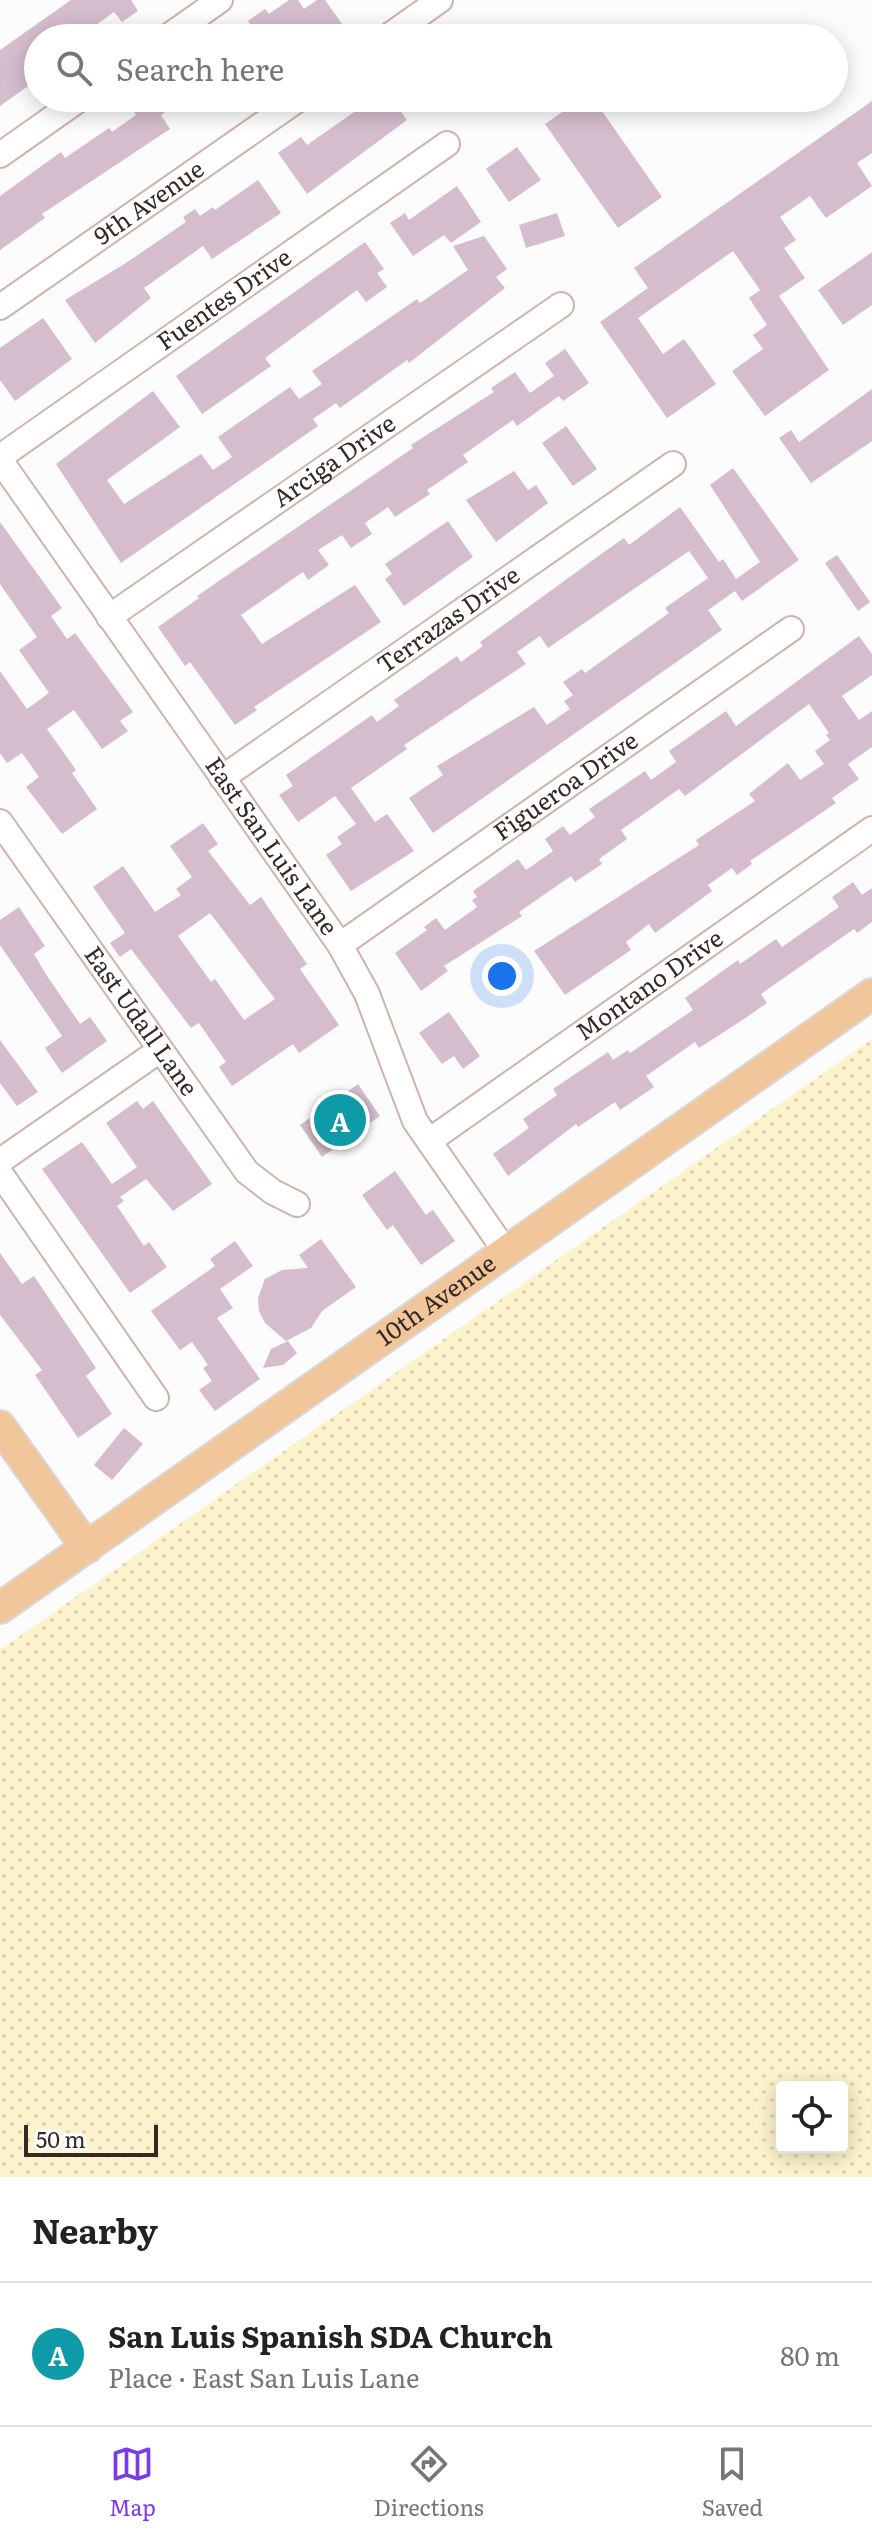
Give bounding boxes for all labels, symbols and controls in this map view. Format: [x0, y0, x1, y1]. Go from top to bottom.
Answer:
search box [24, 24, 848, 112]
icon: search [52, 46, 96, 90]
text: Search here [116, 46, 284, 90]
street label: 9th Avenue [86, 150, 210, 252]
street label: Fuentes Drive [149, 238, 297, 357]
street label: Arciga Drive [265, 404, 402, 514]
street label: Terrazas Drive [369, 556, 526, 680]
street label: Figueroa Drive [485, 722, 644, 848]
street label: East San Luis Lane [198, 749, 348, 941]
street label: Montano Drive [568, 920, 729, 1047]
street label: East Udall Lane [78, 938, 208, 1102]
your location [482, 956, 522, 996]
pin: A [314, 1090, 366, 1150]
street label: 10th Avenue [369, 1244, 502, 1353]
map controls [776, 2081, 848, 2153]
button: locate [776, 2081, 848, 2153]
scale bar [24, 2121, 158, 2157]
text: 50 m [36, 2122, 86, 2155]
text: Nearby [32, 2204, 158, 2254]
text: San Luis Spanish SDA Church [108, 2313, 553, 2357]
text: A [48, 2335, 68, 2374]
text: 80 m [780, 2335, 840, 2374]
text: Place · East San Luis Lane [108, 2357, 420, 2396]
tab: Map [109, 2442, 156, 2523]
tab: Directions [374, 2442, 484, 2523]
tab: Saved [702, 2442, 763, 2523]

